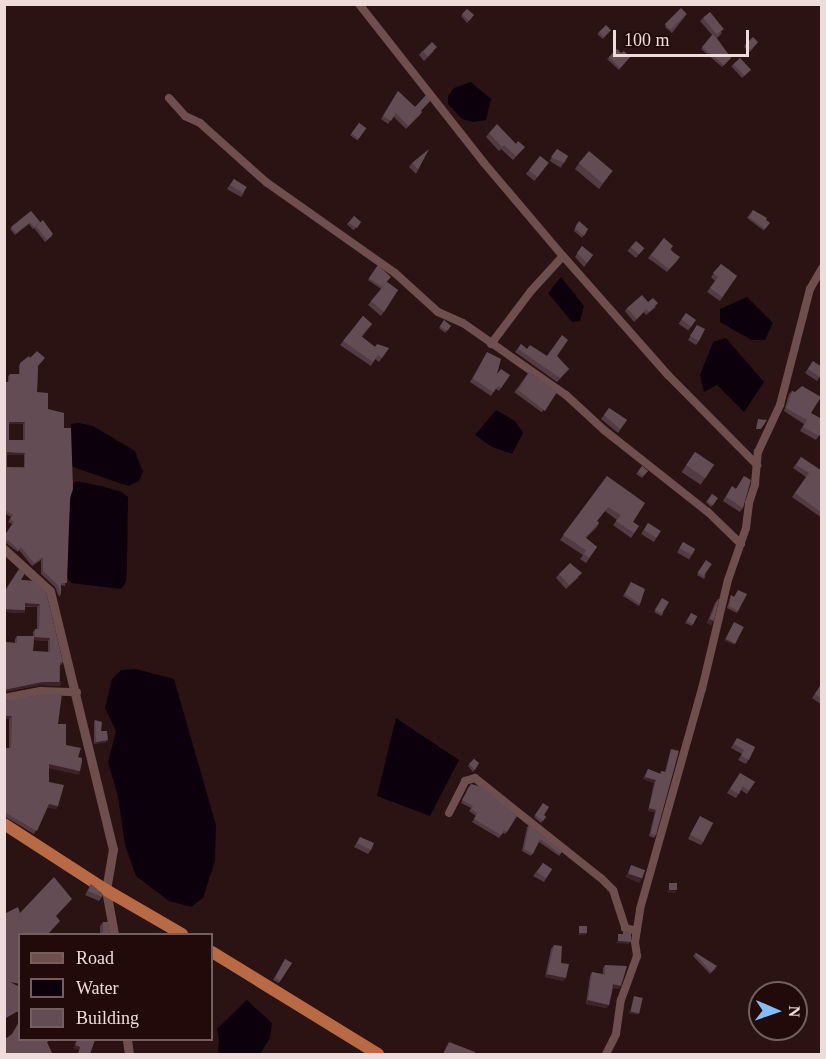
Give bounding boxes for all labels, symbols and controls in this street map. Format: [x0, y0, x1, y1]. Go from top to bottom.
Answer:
scale bar [616, 18, 752, 56]
text: 100 m [624, 30, 670, 50]
legend [18, 933, 213, 1041]
text: Road [76, 948, 114, 968]
text: Water [76, 978, 119, 998]
north arrow [748, 981, 808, 1041]
text: N [786, 1006, 803, 1018]
text: Building [76, 1008, 139, 1028]

